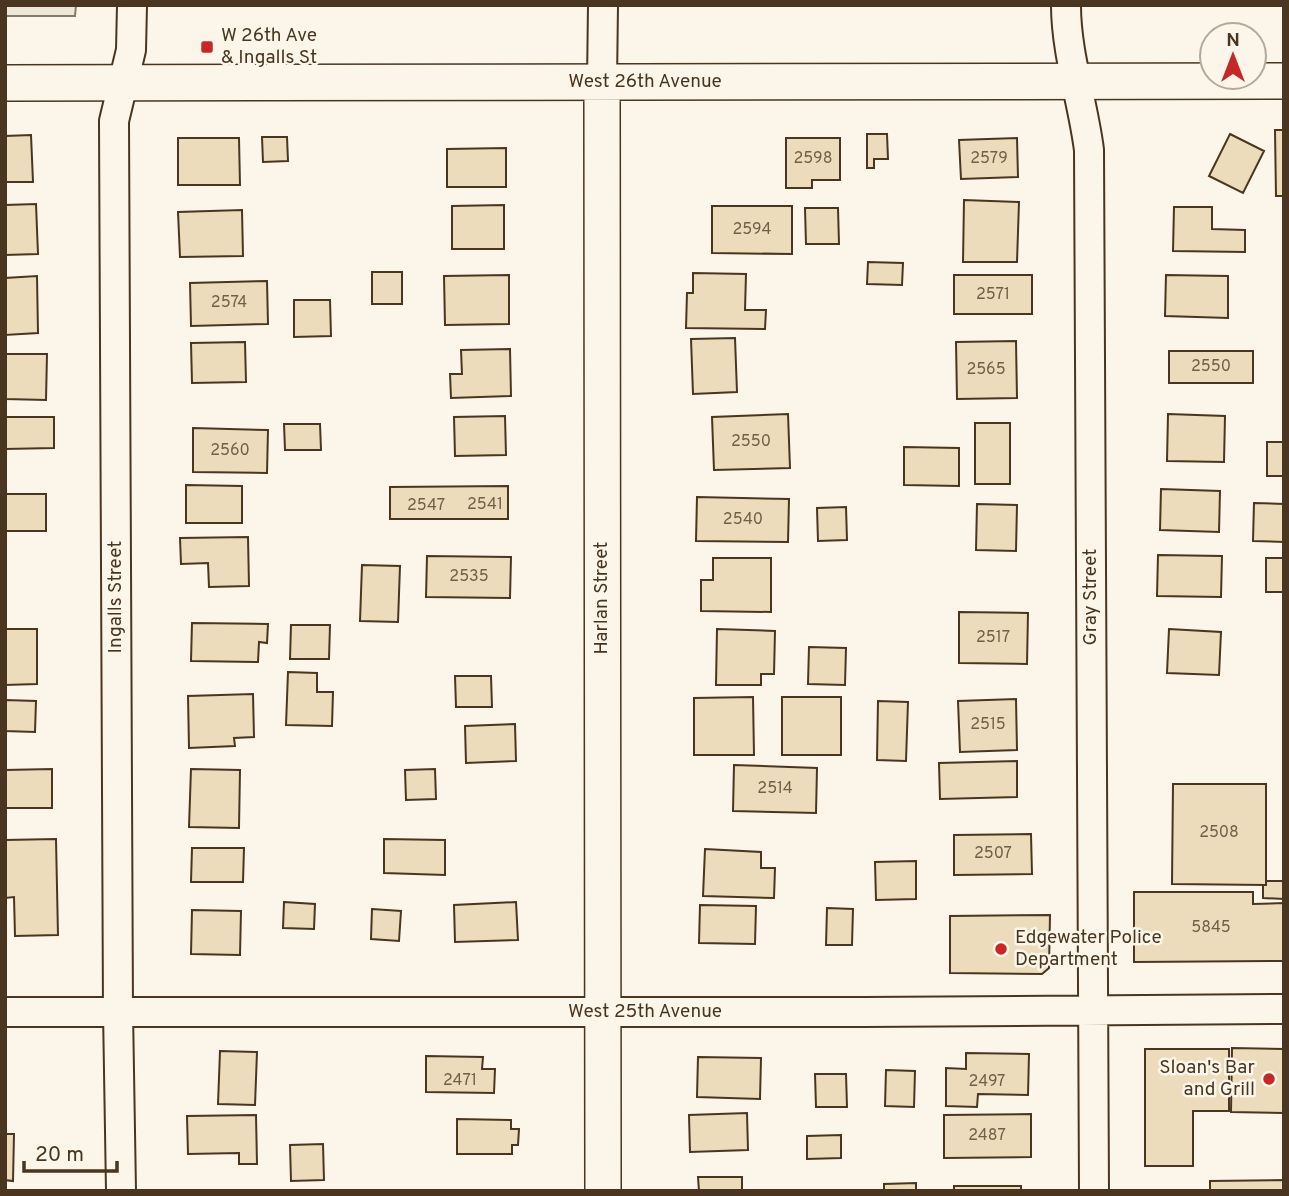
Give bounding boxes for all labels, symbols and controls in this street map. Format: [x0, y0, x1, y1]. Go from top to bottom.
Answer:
north arrow [1198, 21, 1268, 91]
place label: W 26th Ave & Ingalls St [221, 24, 317, 70]
text: N [1226, 29, 1240, 53]
marker: W 26th Ave & Ingalls St [199, 39, 215, 55]
street label: West 26th Avenue [568, 70, 722, 94]
house number: 2598 [794, 149, 832, 169]
house number: 2579 [970, 149, 1008, 169]
house number: 2594 [732, 220, 772, 240]
house number: 2571 [976, 285, 1010, 305]
house number: 2574 [211, 293, 247, 313]
house number: 2550 [1191, 357, 1231, 377]
house number: 2565 [966, 360, 1006, 380]
house number: 2550 [731, 432, 771, 452]
house number: 2560 [210, 441, 250, 461]
house number: 2541 [467, 495, 503, 515]
house number: 2547 [407, 496, 445, 516]
house number: 2540 [723, 510, 763, 530]
street label: Ingalls Street [104, 541, 128, 653]
street label: Harlan Street [590, 542, 614, 654]
street label: Gray Street [1079, 549, 1103, 645]
house number: 2535 [449, 567, 489, 587]
house number: 2517 [976, 628, 1010, 648]
house number: 2515 [970, 715, 1006, 735]
house number: 2514 [757, 779, 793, 799]
house number: 2508 [1199, 823, 1239, 843]
house number: 2507 [974, 844, 1012, 864]
house number: 5845 [1191, 918, 1231, 938]
place label: Edgewater Police Department [1015, 926, 1162, 972]
marker: Edgewater Police Department [993, 941, 1009, 957]
street label: West 25th Avenue [568, 1000, 722, 1024]
place label: Sloan's Bar and Grill [1159, 1056, 1256, 1102]
house number: 2471 [443, 1071, 477, 1091]
marker: Sloan's Bar and Grill [1261, 1071, 1277, 1087]
house number: 2497 [969, 1072, 1005, 1092]
house number: 2487 [968, 1126, 1006, 1146]
scale bar [24, 1130, 117, 1174]
text: 20 m [35, 1142, 84, 1169]

